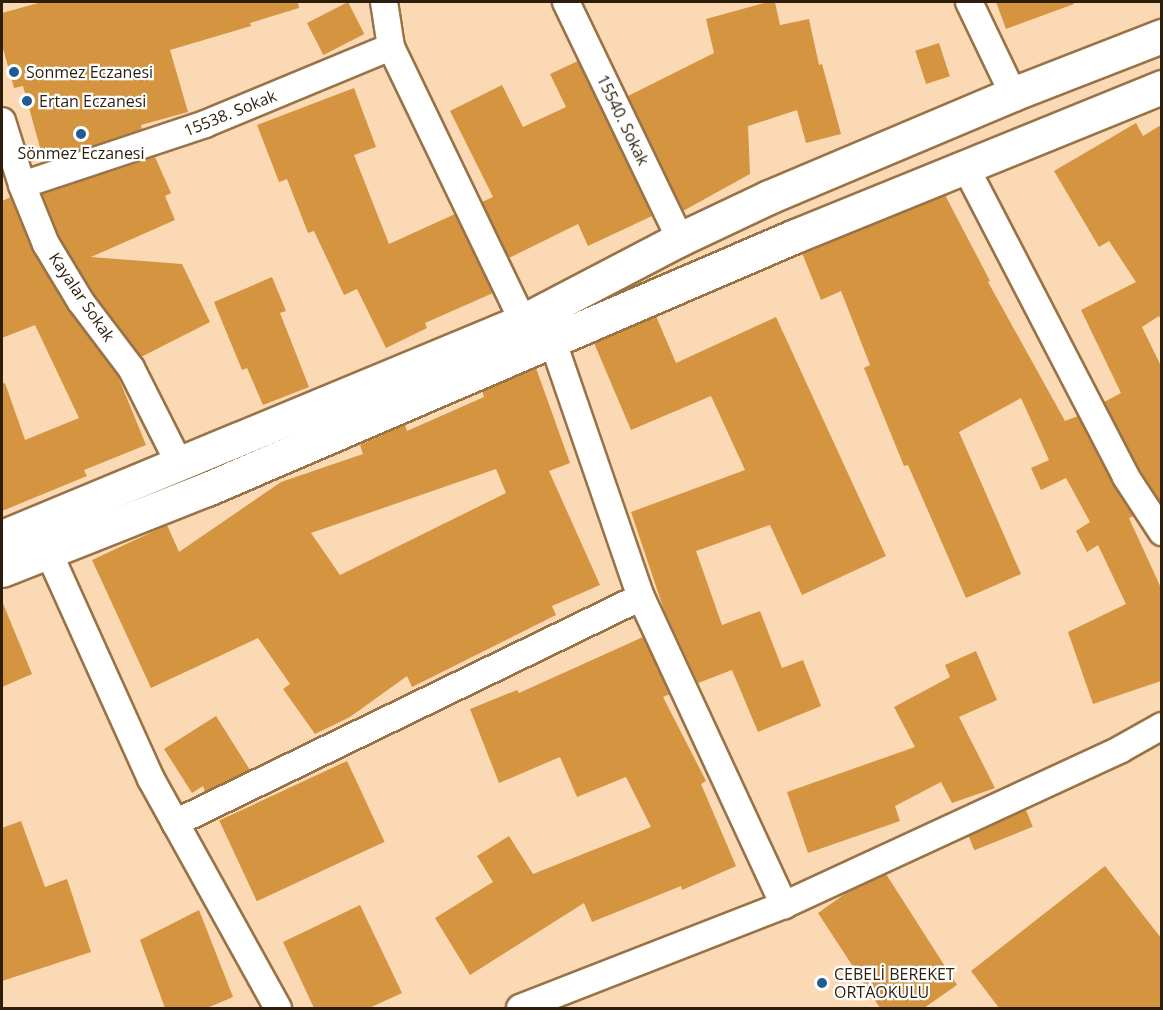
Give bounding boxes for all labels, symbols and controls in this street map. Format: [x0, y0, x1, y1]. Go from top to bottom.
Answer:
place label: Sonmez Eczanesi [26, 62, 153, 82]
marker: Sonmez Eczanesi [7, 65, 21, 79]
street label: 15540. Sokak [593, 72, 653, 168]
street label: 15538. Sokak [181, 86, 279, 140]
place label: Ertan Eczanesi [39, 91, 146, 111]
marker: Ertan Eczanesi [20, 94, 34, 108]
marker: Sönmez Eczanesi [74, 127, 88, 141]
place label: Sönmez Eczanesi [17, 143, 145, 163]
street label: Kayalar Sokak [45, 249, 119, 345]
place label: CEBELİ BEREKET ORTAOKULU [834, 964, 955, 1002]
marker: CEBELİ BEREKET ORTAOKULU [815, 976, 829, 990]

